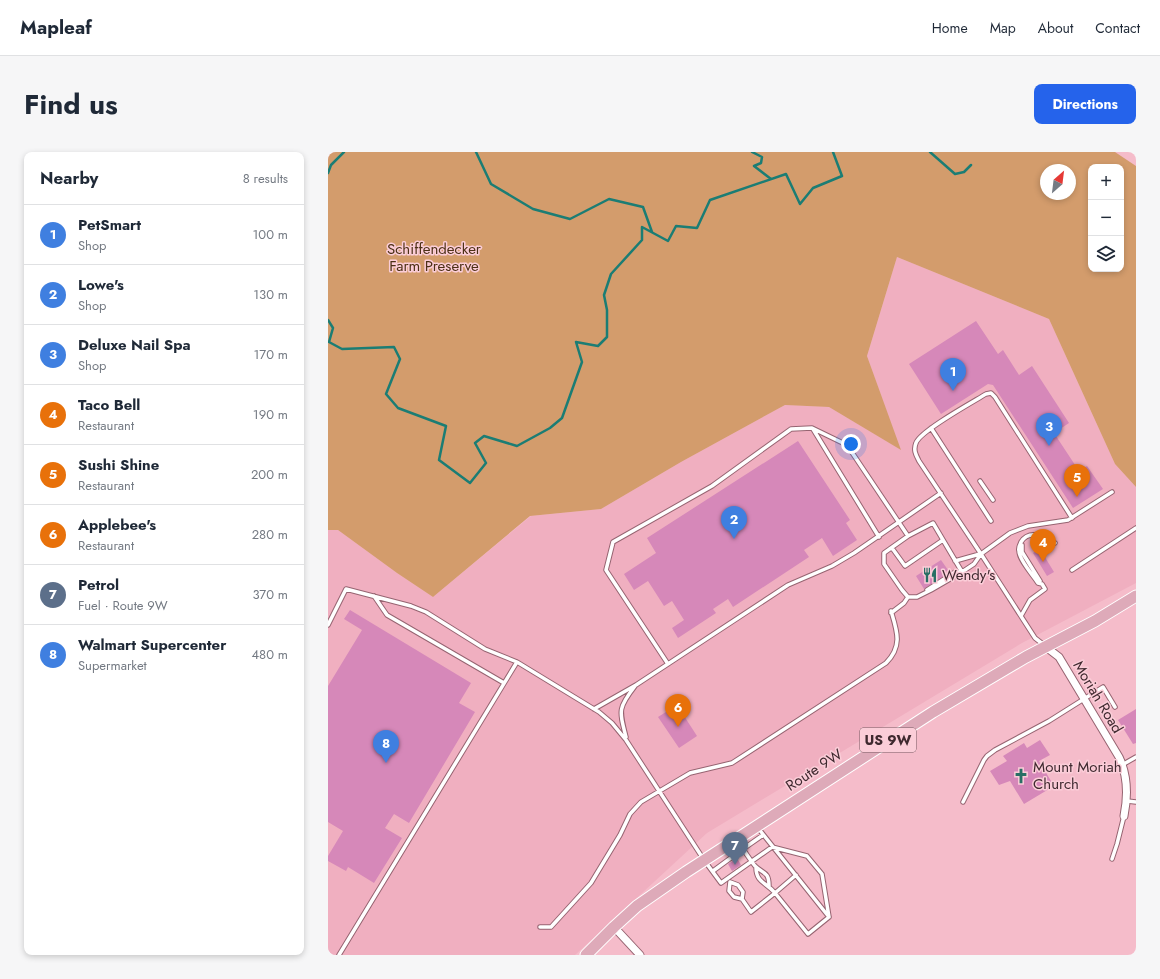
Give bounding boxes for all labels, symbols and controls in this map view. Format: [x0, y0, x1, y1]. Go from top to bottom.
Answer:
text: Mapleaf [20, 14, 92, 41]
text: Home [932, 18, 968, 38]
text: Map [990, 18, 1016, 38]
text: About [1038, 18, 1073, 38]
text: Contact [1095, 18, 1140, 38]
text: Find us [24, 84, 118, 125]
button: Directions [1034, 84, 1136, 124]
north arrow [1040, 164, 1076, 200]
map controls [1088, 164, 1124, 272]
button: + [1088, 164, 1124, 200]
text: Nearby [40, 166, 98, 190]
text: 8 results [243, 169, 288, 188]
button: − [1088, 200, 1124, 236]
text: PetSmart [78, 214, 141, 236]
text: 1 [50, 225, 56, 244]
text: 100 m [253, 225, 288, 244]
text: Shop [78, 236, 106, 255]
button: layers [1088, 236, 1124, 272]
park label: Schiffendecker Farm Preserve [387, 238, 482, 277]
text: Lowe's [78, 274, 124, 296]
text: 2 [49, 285, 57, 304]
text: 130 m [253, 285, 288, 304]
text: Shop [78, 296, 106, 315]
text: Deluxe Nail Spa [78, 334, 191, 356]
text: 3 [49, 345, 57, 364]
text: 170 m [253, 345, 288, 364]
text: Shop [78, 356, 106, 375]
pin: 1 [940, 358, 966, 391]
text: Taco Bell [78, 394, 140, 416]
text: 4 [48, 405, 58, 424]
text: 190 m [253, 405, 288, 424]
pin: 3 [1036, 413, 1062, 446]
text: Restaurant [78, 416, 134, 435]
your location [841, 434, 861, 454]
text: Sushi Shine [78, 454, 159, 476]
pin: 5 [1064, 464, 1090, 497]
text: 5 [49, 465, 57, 484]
text: 200 m [251, 465, 288, 484]
text: Restaurant [78, 476, 134, 495]
pin: 2 [721, 506, 747, 539]
text: Applebee's [78, 514, 156, 536]
text: 6 [49, 525, 57, 544]
text: 280 m [252, 525, 288, 544]
pin: 4 [1030, 529, 1056, 562]
text: Restaurant [78, 536, 134, 555]
place label: Wendy's [942, 564, 995, 586]
restaurant icon: Wendy's [921, 566, 939, 584]
text: Petrol [78, 574, 119, 596]
text: 7 [49, 585, 57, 604]
text: 370 m [252, 585, 288, 604]
text: Fuel · Route 9W [78, 596, 168, 615]
text: Walmart Supercenter [78, 634, 226, 656]
text: 8 [49, 645, 57, 664]
text: 480 m [251, 645, 288, 664]
text: Supermarket [78, 656, 147, 675]
street label: Moriah Road [1068, 656, 1128, 738]
pin: 6 [665, 694, 691, 727]
road number: US 9W [860, 728, 916, 752]
pin: 8 [373, 730, 399, 763]
street label: Route 9W [781, 743, 847, 797]
place label: Mount Moriah Church [1033, 756, 1122, 795]
church icon: Mount Moriah Church [1012, 767, 1030, 785]
pin: 7 [722, 832, 748, 865]

